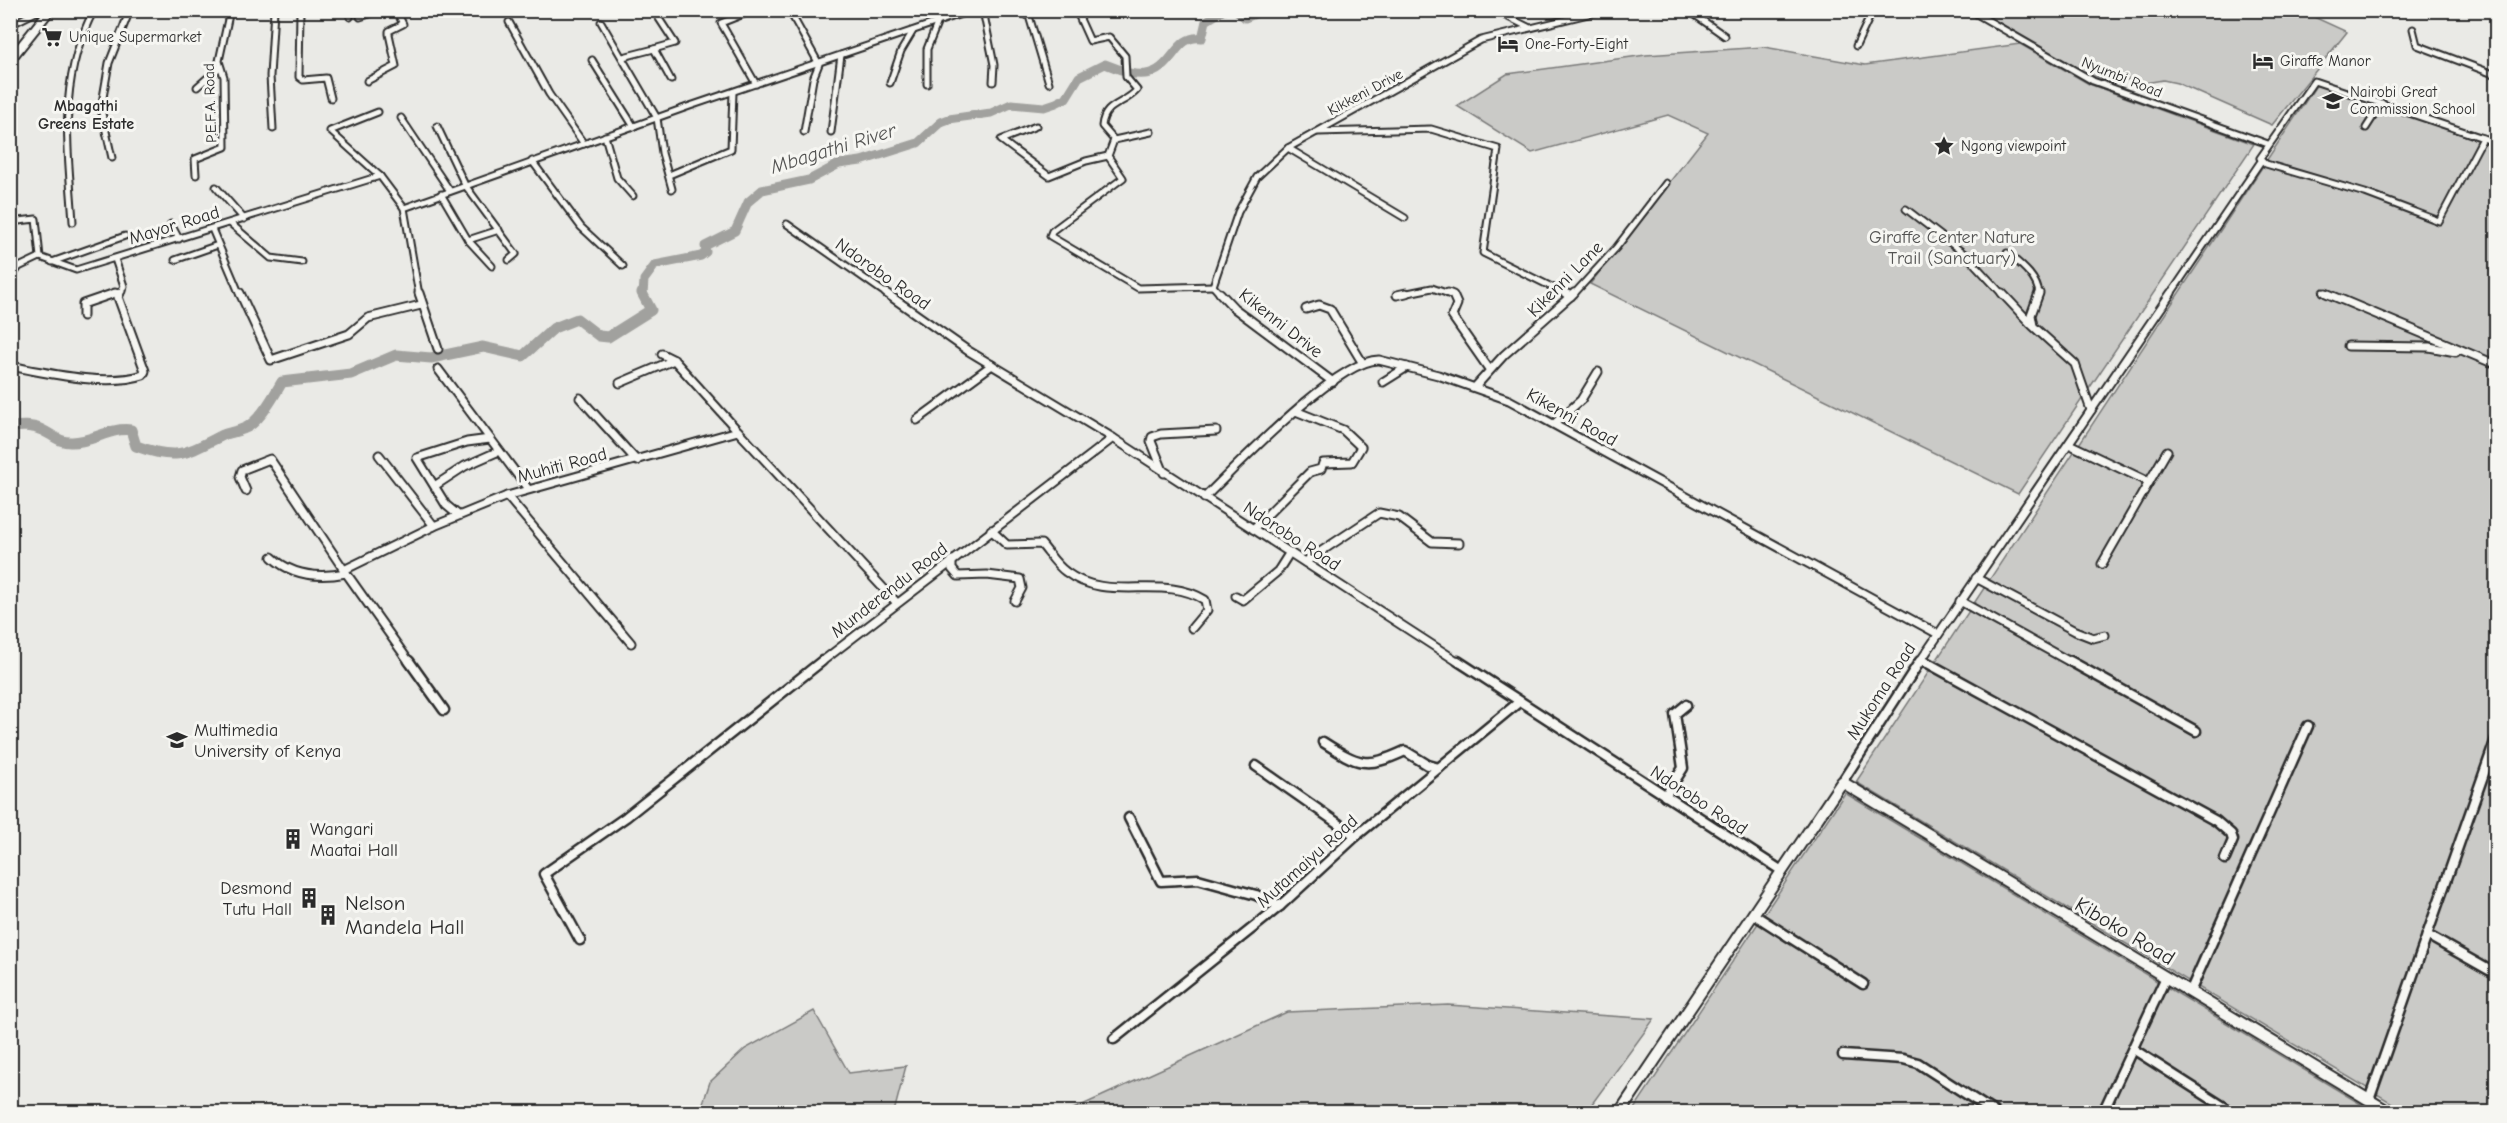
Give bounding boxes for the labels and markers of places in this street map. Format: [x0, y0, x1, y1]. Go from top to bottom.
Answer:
supermarket icon: Unique Supermarket [40, 25, 64, 49]
place label: Unique Supermarket [69, 28, 202, 46]
hotel icon: One-Forty-Eight [1496, 32, 1520, 56]
place label: One-Forty-Eight [1525, 35, 1629, 53]
hotel icon: Giraffe Manor [2251, 49, 2275, 73]
place label: Giraffe Manor [2280, 52, 2371, 70]
place label: Nairobi Great Commission School [2350, 83, 2475, 118]
school or university icon: Nairobi Great Commission School [2321, 89, 2345, 113]
place icon: Ngong viewpoint [1932, 134, 1956, 158]
place label: Ngong viewpoint [1961, 137, 2067, 155]
place label: Multimedia University of Kenya [194, 720, 341, 762]
school or university icon: Multimedia University of Kenya [165, 728, 189, 752]
place label: Wangari Maatai Hall [310, 819, 398, 861]
building icon: Wangari Maatai Hall [281, 827, 305, 851]
place label: Desmond Tutu Hall [220, 878, 292, 920]
building icon: Desmond Tutu Hall [297, 886, 321, 910]
place label: Nelson Mandela Hall [345, 891, 464, 939]
building icon: Nelson Mandela Hall [316, 903, 340, 927]

